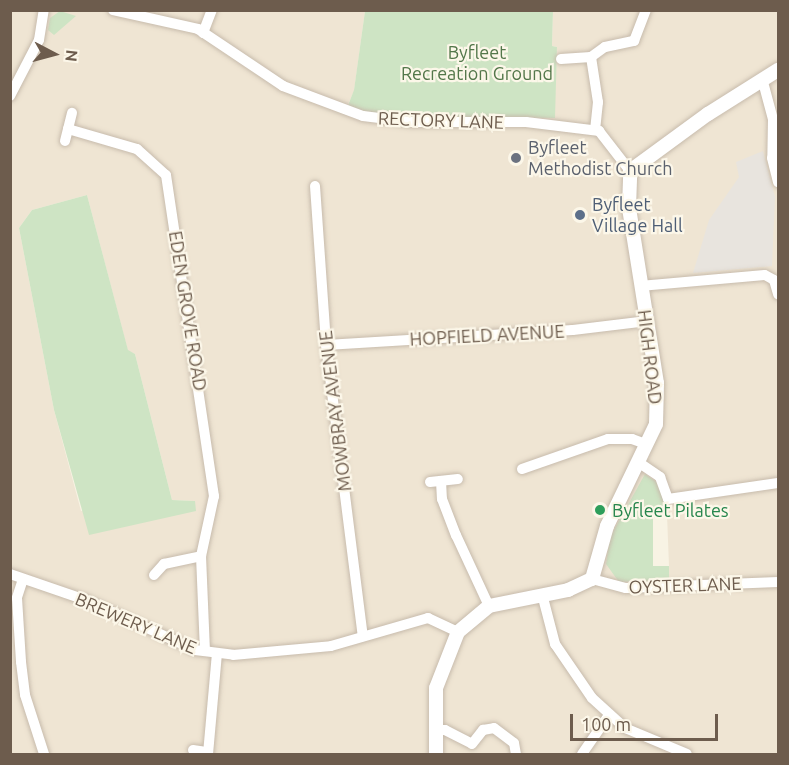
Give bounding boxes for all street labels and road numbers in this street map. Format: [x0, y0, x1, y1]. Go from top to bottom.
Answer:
street label: RECTORY LANE [378, 107, 504, 133]
street label: EDEN GROVE ROAD [165, 229, 211, 393]
street label: HIGH ROAD [633, 308, 667, 406]
street label: HOPFIELD AVENUE [409, 320, 565, 350]
street label: MOWBRAY AVENUE [314, 329, 356, 493]
street label: OYSTER LANE [628, 572, 742, 598]
street label: BREWERY LANE [72, 588, 200, 658]

